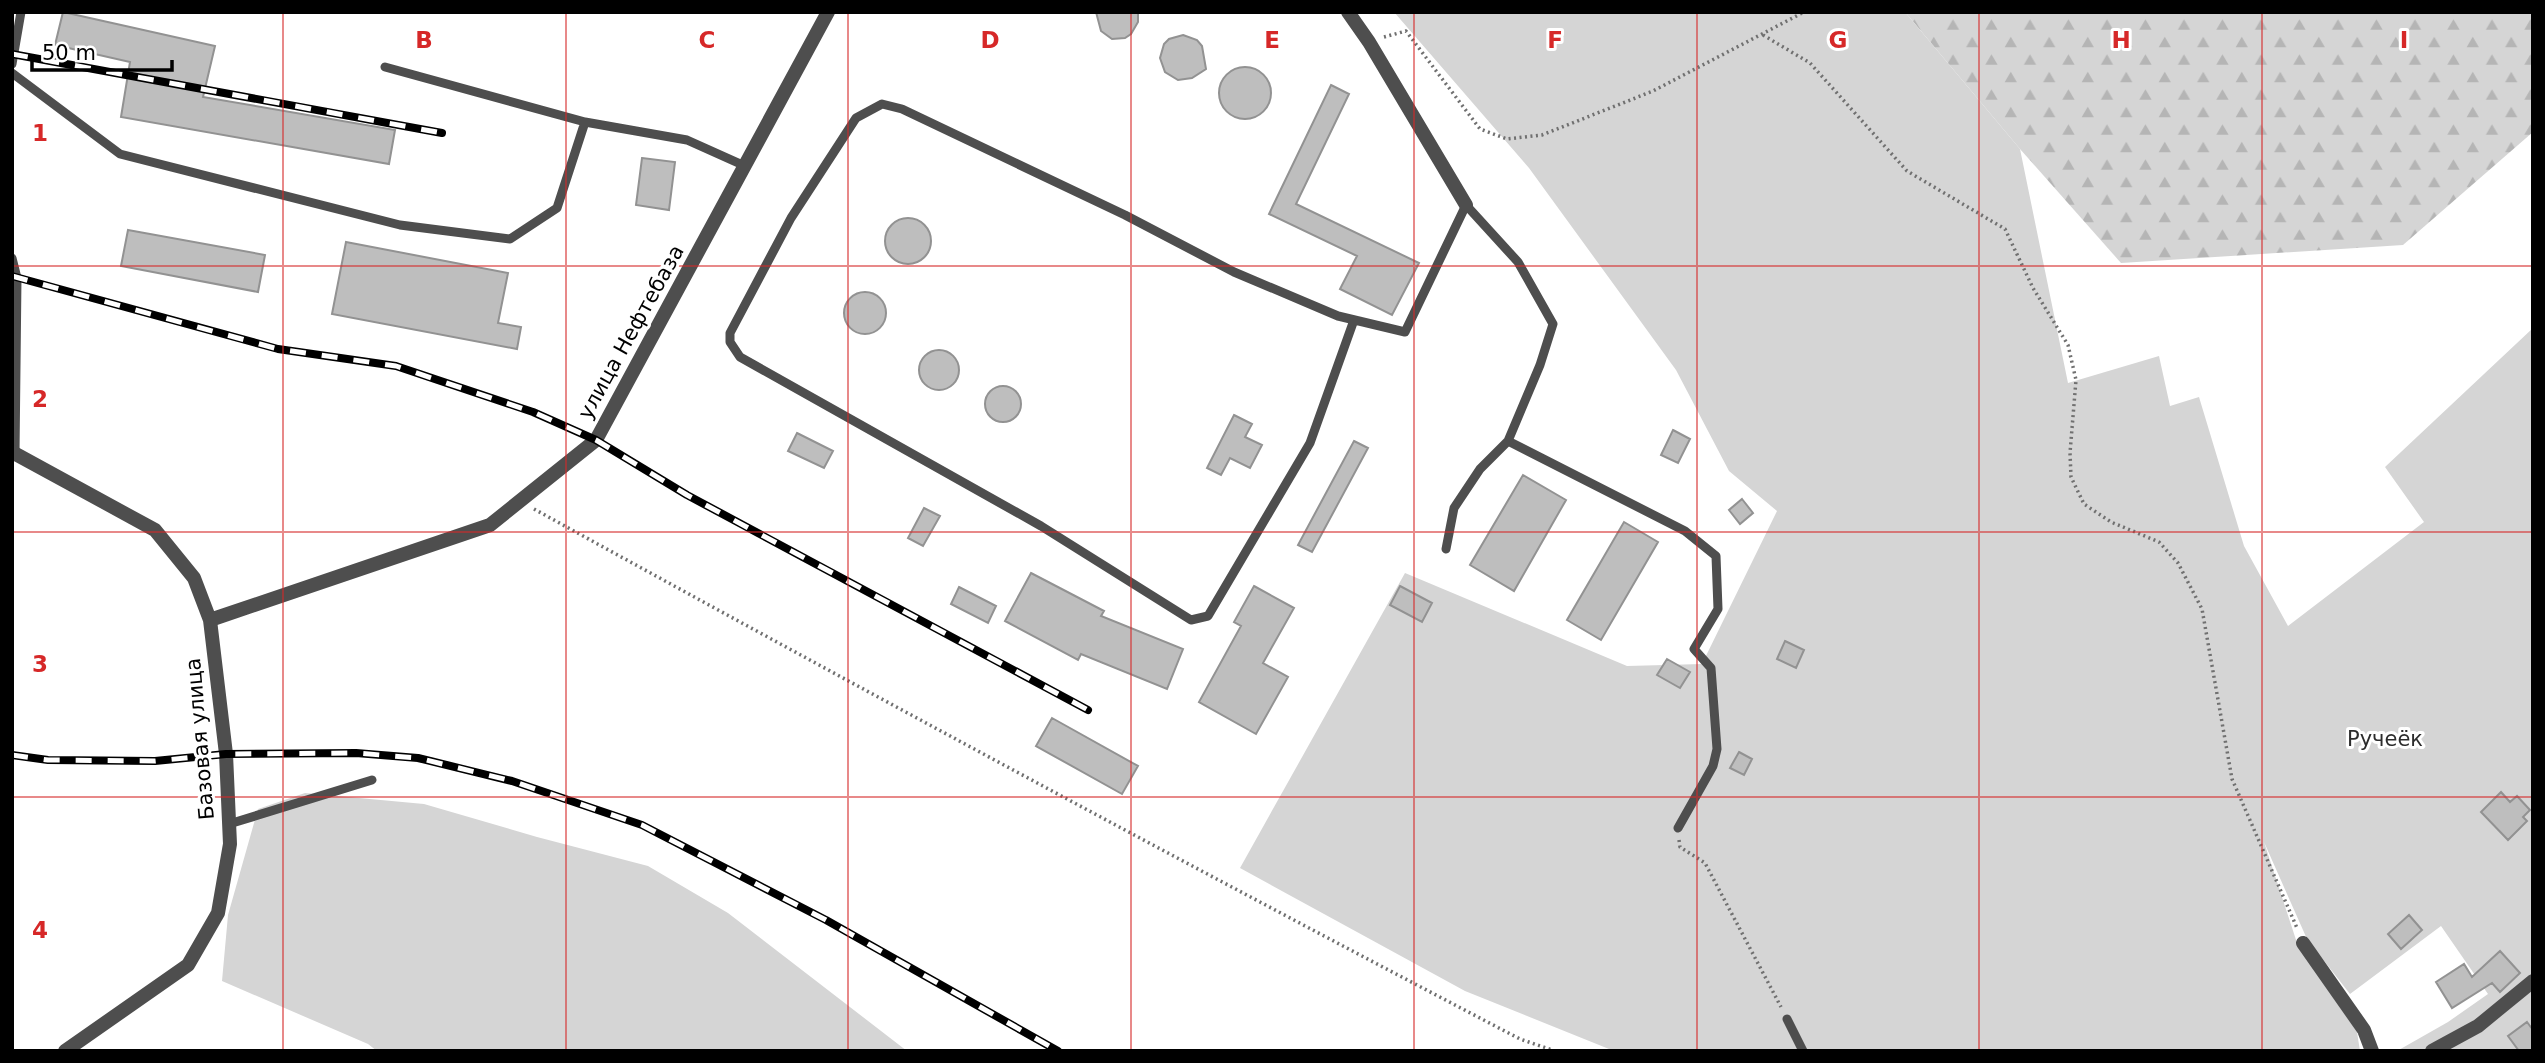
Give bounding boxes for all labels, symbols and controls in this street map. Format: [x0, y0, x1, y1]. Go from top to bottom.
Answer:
text: B [415, 27, 433, 53]
text: C [699, 27, 715, 53]
text: D [980, 27, 1000, 53]
text: E [1264, 27, 1280, 53]
text: F [1547, 27, 1563, 53]
text: G [1829, 27, 1847, 53]
text: H [2111, 27, 2131, 53]
text: I [2400, 27, 2408, 53]
scale bar [32, 28, 172, 72]
text: 50 m [42, 41, 96, 65]
text: 1 [32, 120, 48, 146]
street label: улица Нефтебаза [573, 241, 689, 423]
text: 2 [32, 386, 48, 412]
text: 3 [32, 651, 48, 677]
street label: Базовая улица [181, 657, 219, 821]
park label: Ручеёк [2347, 727, 2423, 751]
text: 4 [32, 917, 48, 943]

